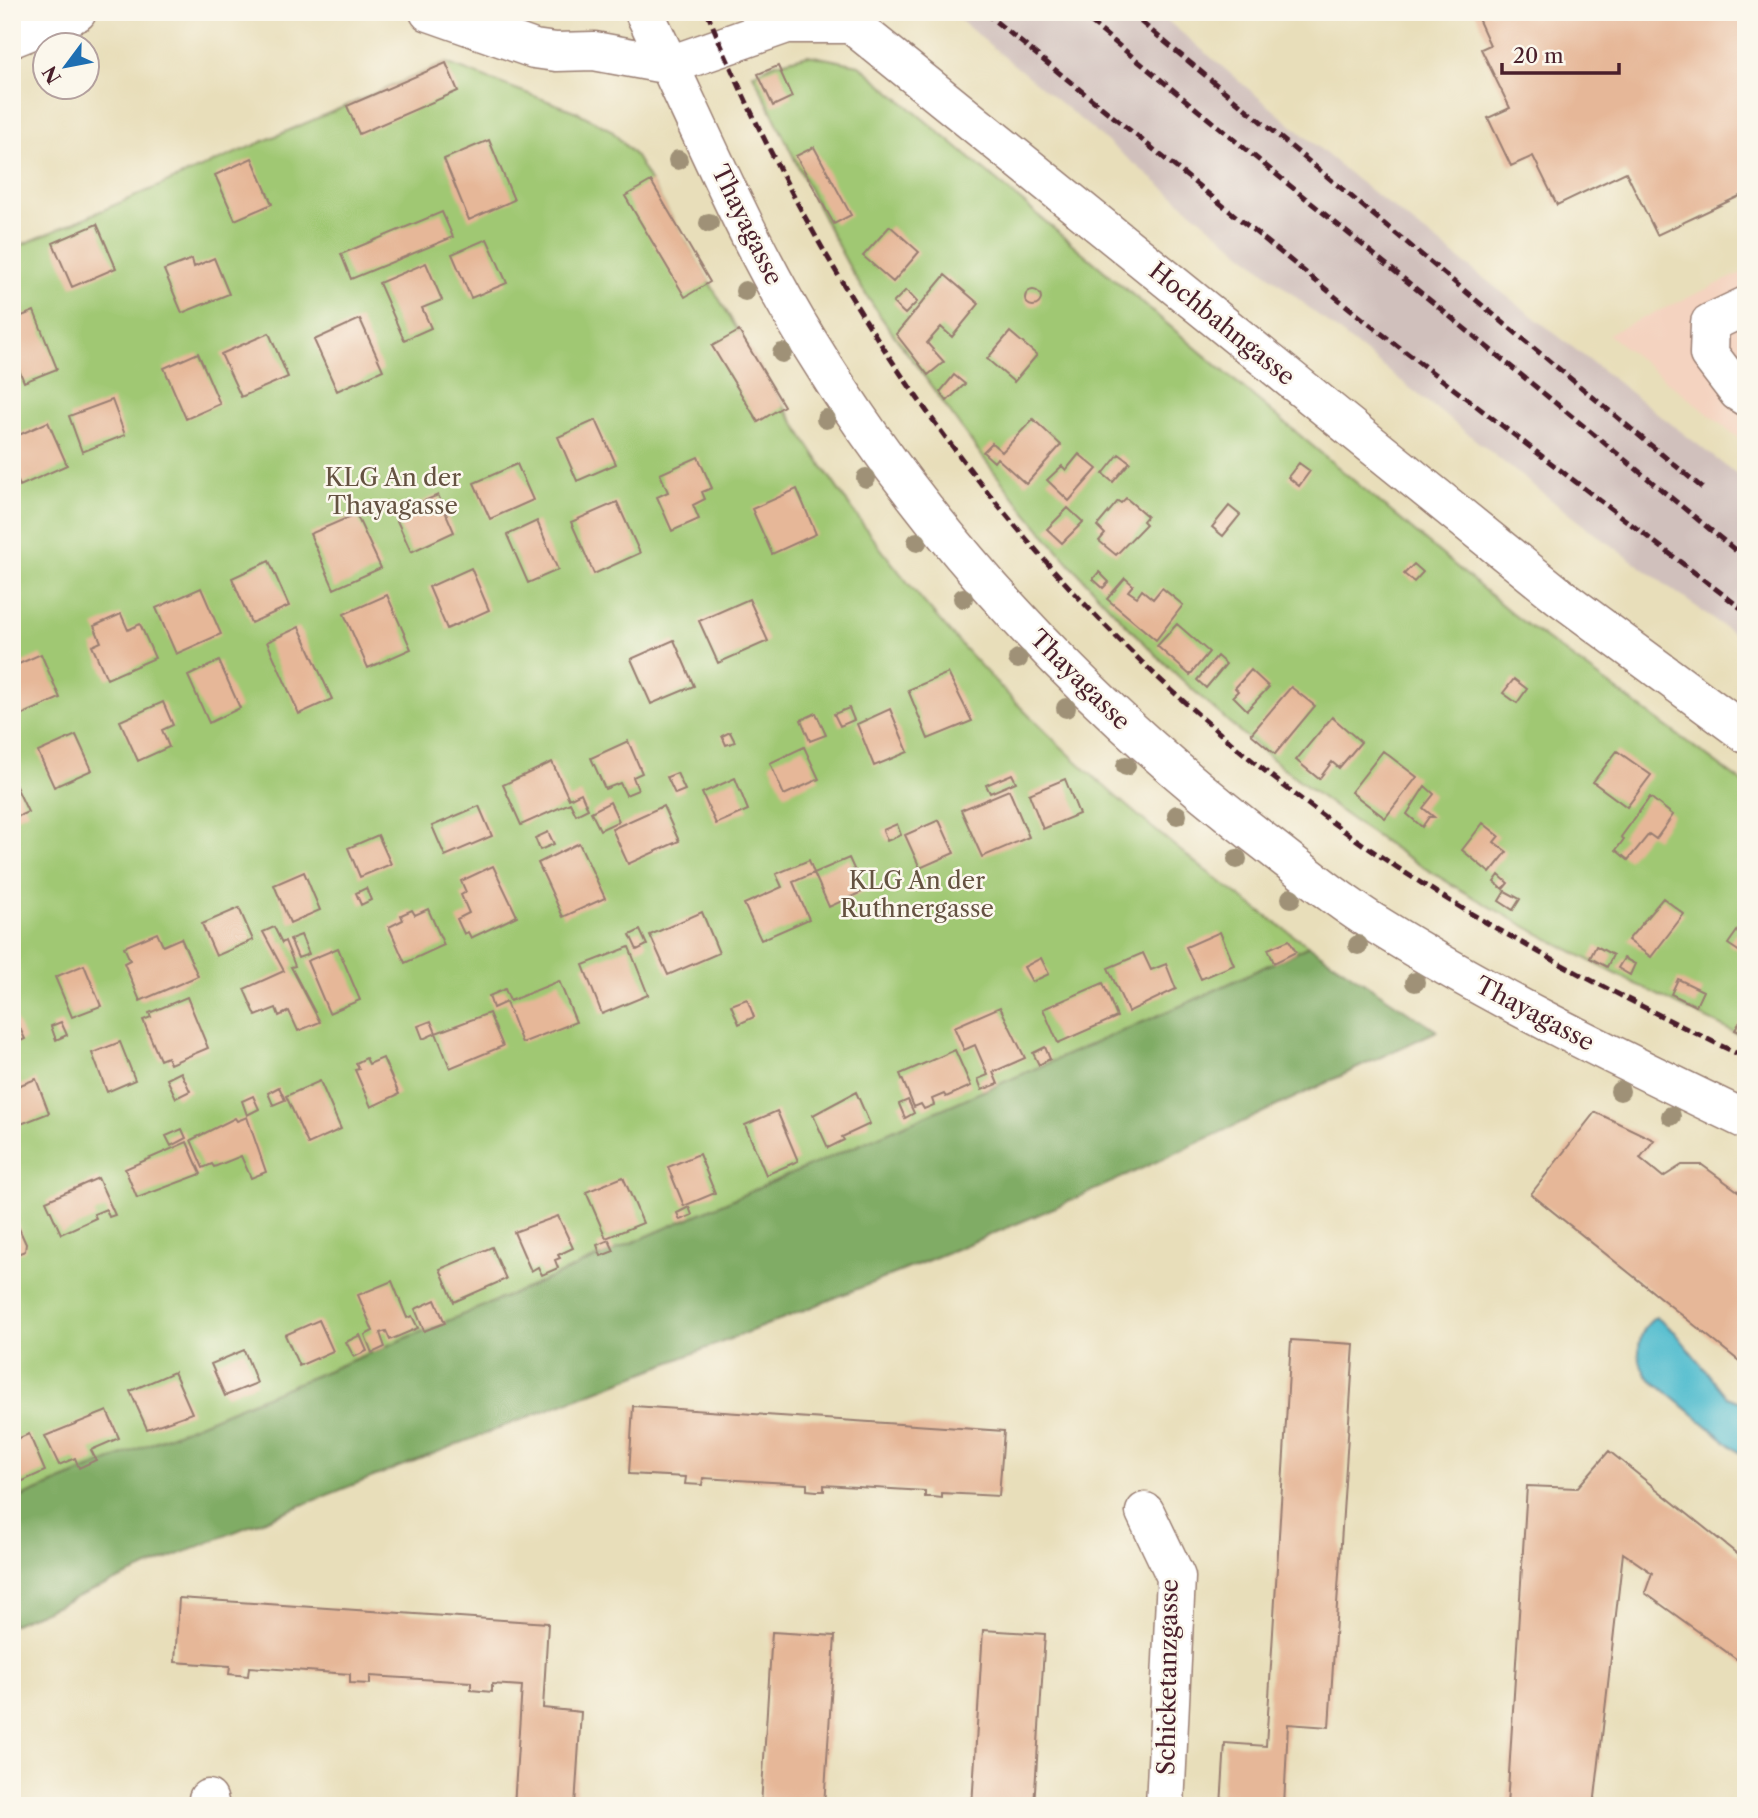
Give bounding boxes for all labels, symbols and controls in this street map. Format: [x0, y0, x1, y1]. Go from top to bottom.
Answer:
north arrow [32, 32, 102, 102]
scale bar [1502, 32, 1620, 76]
text: 20 m [1513, 43, 1564, 68]
text: N [38, 62, 66, 88]
street label: Thayagasse [706, 160, 789, 290]
street label: Hochbahngasse [1144, 256, 1301, 391]
park label: KLG An der Thayagasse [325, 463, 461, 520]
street label: Thayagasse [1024, 623, 1137, 736]
park label: KLG An der Ruthnergasse [840, 866, 994, 923]
street label: Thayagasse [1471, 970, 1599, 1057]
street label: Schicketanzgasse [1151, 1579, 1184, 1775]

